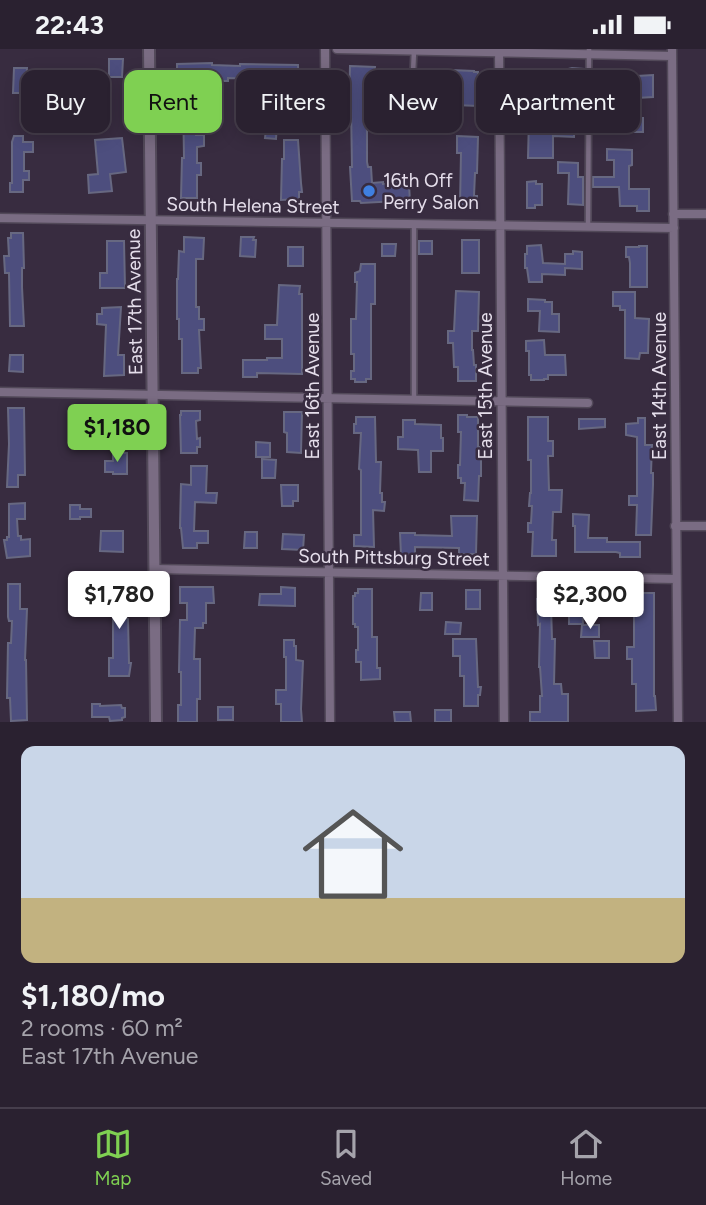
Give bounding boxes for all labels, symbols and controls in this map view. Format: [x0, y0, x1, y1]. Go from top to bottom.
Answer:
text: 22:43 [35, 9, 104, 41]
chip: Buy [21, 70, 110, 133]
chip: Rent [124, 70, 222, 133]
chip: Filters [236, 70, 350, 133]
chip: New [364, 70, 462, 133]
chip: Apartment [476, 70, 640, 133]
place label: 16th Off Perry Salon [383, 169, 479, 214]
marker: 16th Off Perry Salon [361, 183, 377, 199]
street label: South Helena Street [166, 192, 340, 219]
street label: East 17th Avenue [122, 229, 147, 375]
street label: East 15th Avenue [474, 312, 497, 460]
street label: East 14th Avenue [648, 312, 671, 460]
street label: East 16th Avenue [301, 313, 324, 460]
pin: $1,180 [60, 405, 174, 464]
text: $1,180 [83, 413, 151, 441]
street label: South Pittsburg Street [298, 544, 490, 571]
pin: $1,780 [62, 571, 176, 631]
pin: $2,300 [533, 571, 647, 631]
text: $1,780 [84, 580, 154, 608]
text: $2,300 [553, 580, 627, 608]
icon: home [290, 791, 416, 917]
text: $1,180/mo [21, 977, 165, 1014]
text: 2 rooms · 60 m² [21, 1014, 183, 1042]
text: East 17th Avenue [21, 1042, 198, 1070]
tab: Map [94, 1125, 132, 1190]
tab: Saved [320, 1125, 372, 1190]
tab: Home [560, 1125, 612, 1190]

